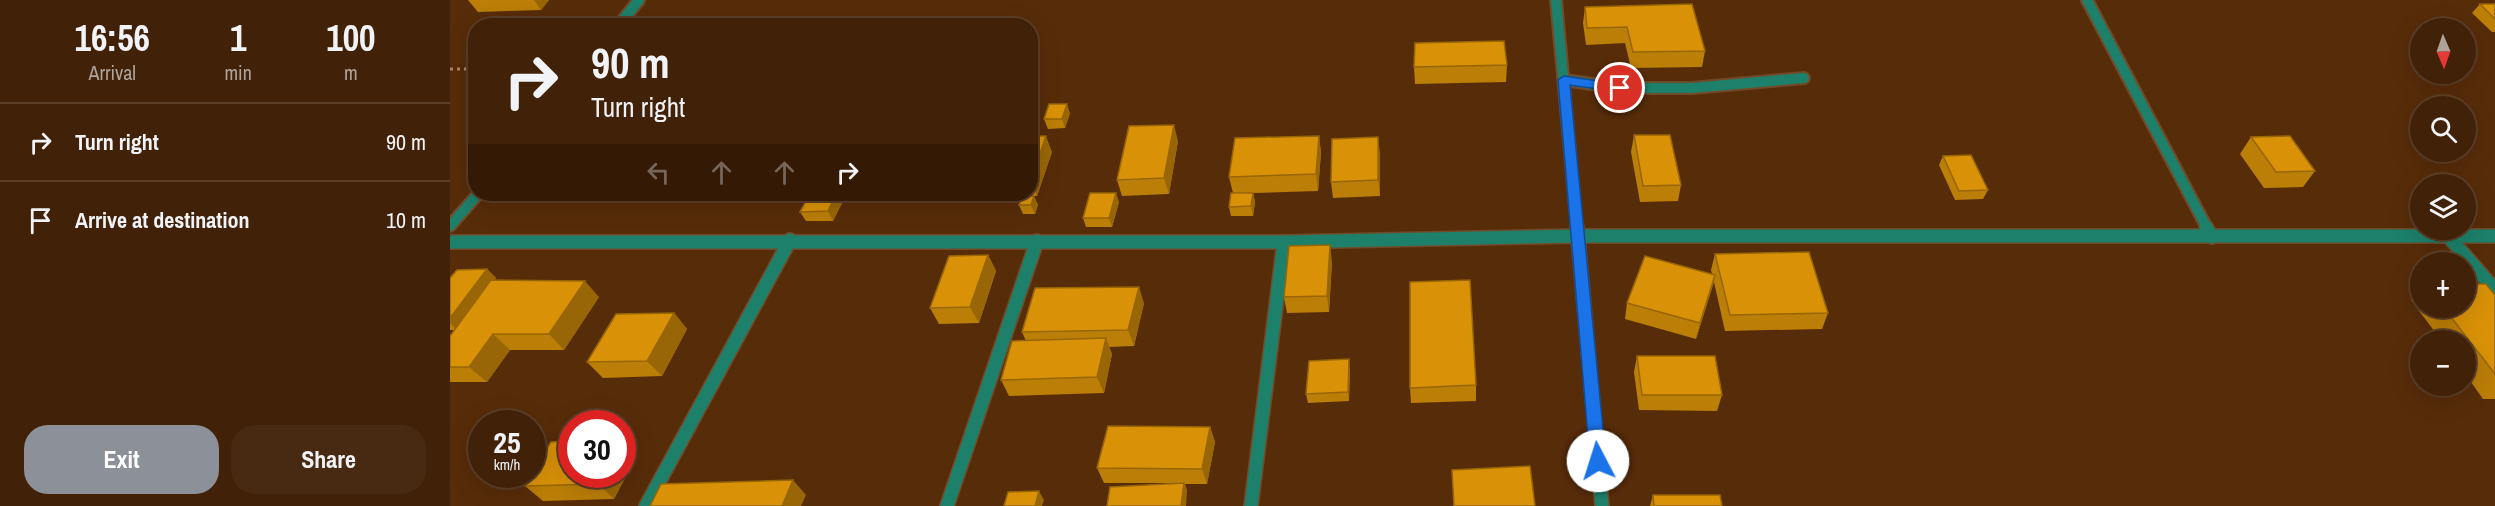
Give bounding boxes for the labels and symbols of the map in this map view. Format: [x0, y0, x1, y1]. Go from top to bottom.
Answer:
north arrow [2410, 18, 2476, 84]
pin [1594, 62, 1645, 113]
speed limit sign: 30 [558, 410, 636, 488]
position arrow [1566, 429, 1630, 493]

